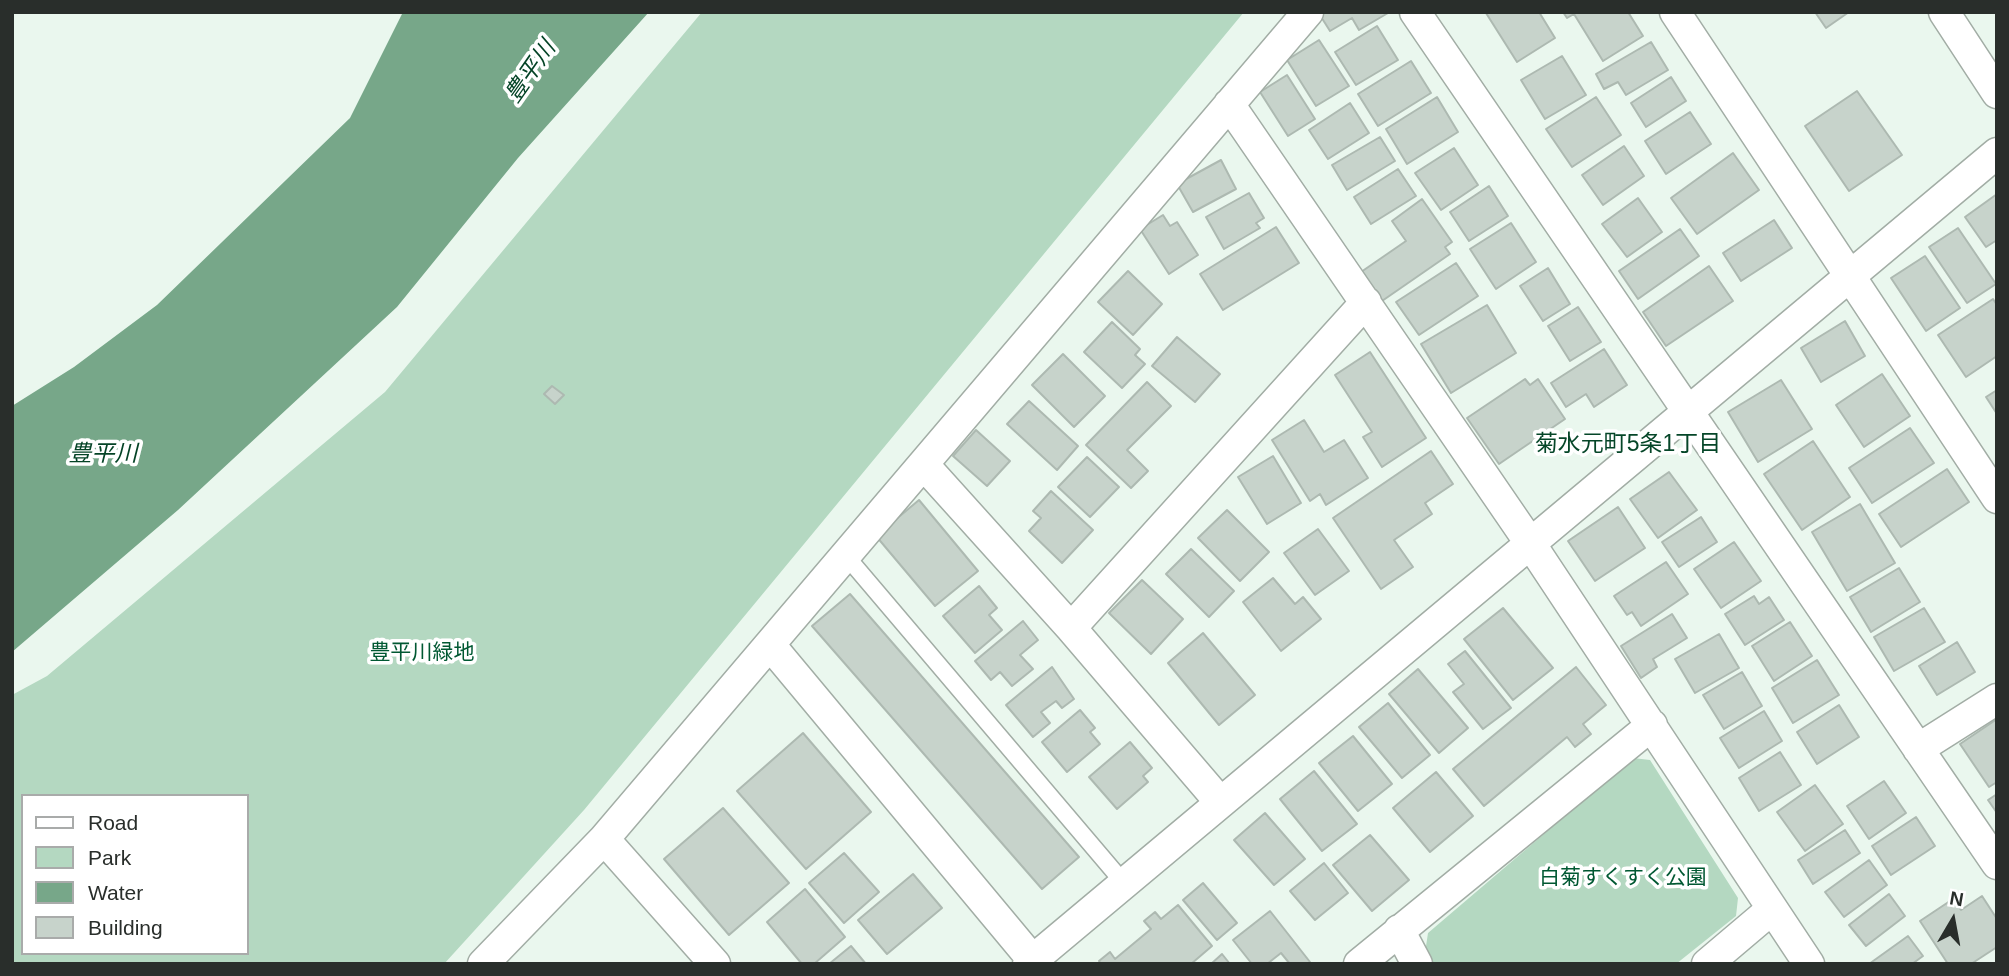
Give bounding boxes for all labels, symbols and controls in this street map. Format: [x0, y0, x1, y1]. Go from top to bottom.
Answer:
water label: 豊平川 [500, 36, 562, 108]
district label: 菊水元町5条1丁目 [1535, 431, 1721, 459]
water label: 豊平川 [69, 441, 137, 469]
park label: 豊平川緑地 [370, 640, 474, 666]
legend [21, 794, 248, 955]
text: Road [88, 811, 138, 834]
text: Park [88, 846, 131, 869]
park label: 白菊すくすく公園 [1539, 865, 1707, 891]
text: Water [88, 881, 143, 904]
north arrow [1918, 885, 1988, 955]
text: N [1948, 887, 1965, 910]
text: Building [88, 916, 163, 939]

